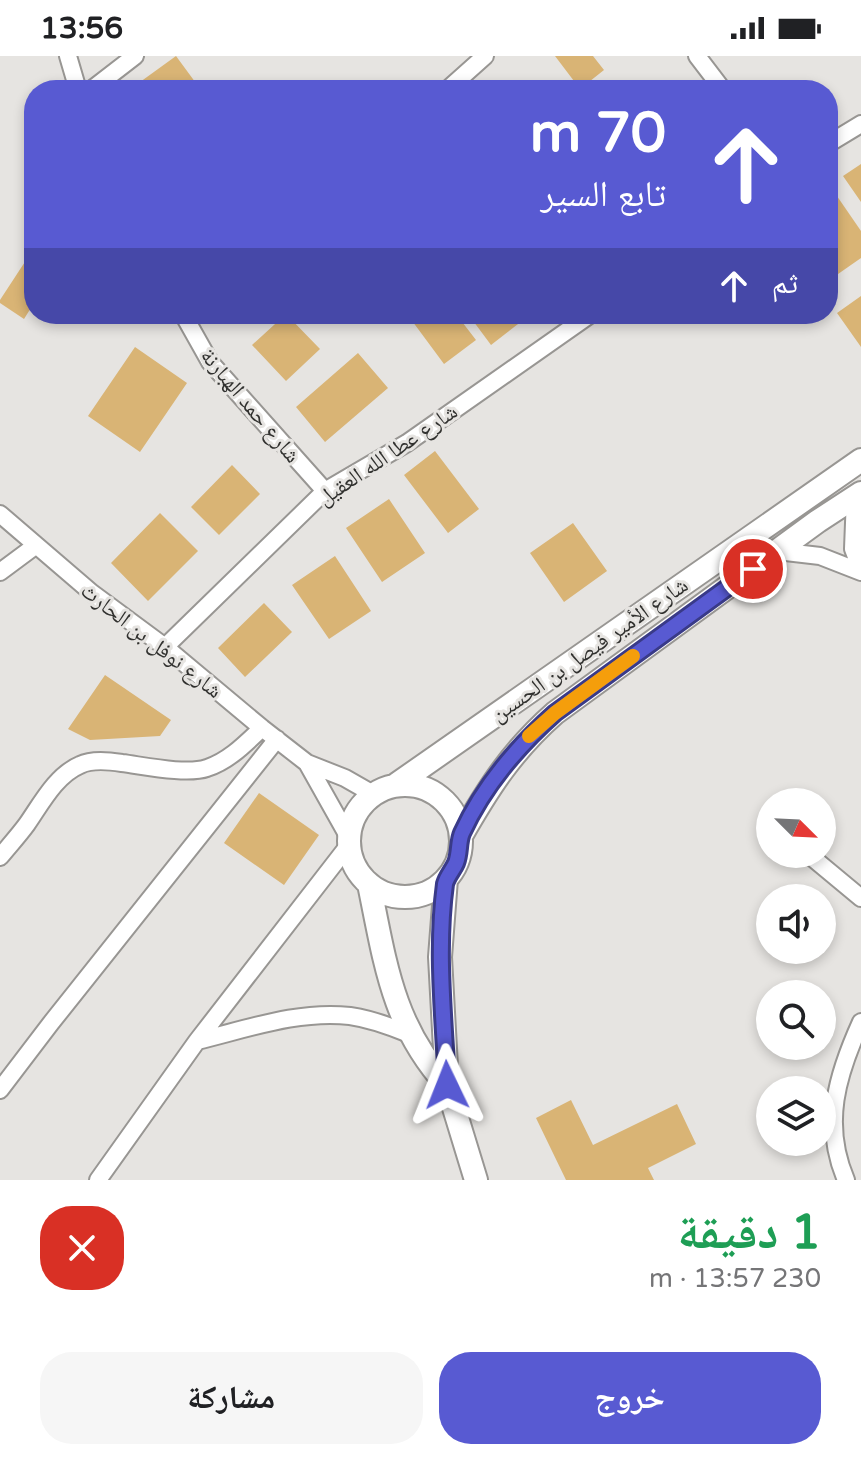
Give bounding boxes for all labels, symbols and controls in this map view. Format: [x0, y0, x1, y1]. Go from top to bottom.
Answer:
text: 13:56 [40, 10, 123, 47]
text: 70 m [530, 100, 666, 167]
icon: ahead [694, 112, 798, 216]
text: تابع السير [541, 173, 666, 216]
icon: ahead [712, 264, 756, 308]
text: ثم [772, 265, 798, 302]
street label: شارع حمد الهبارنة [195, 343, 306, 468]
street label: شارع عطا الله العقيل [313, 398, 462, 511]
pin [719, 535, 787, 603]
icon: arrive [731, 547, 775, 591]
street label: شارع الأمير فيصل بن الحسين [486, 572, 693, 728]
street label: شارع نوفل بن الحارث [76, 578, 227, 704]
north arrow [756, 788, 836, 868]
map controls [756, 788, 836, 1156]
button: sound [756, 884, 836, 964]
button: search [756, 980, 836, 1060]
position arrow [405, 1043, 489, 1127]
button: layers [756, 1076, 836, 1156]
text: 1 دقيقة [678, 1204, 821, 1262]
button: close [40, 1206, 124, 1290]
text: 230 m · 13:57 [649, 1263, 821, 1294]
button: مشاركة [40, 1352, 423, 1444]
button: خروج [439, 1352, 821, 1444]

